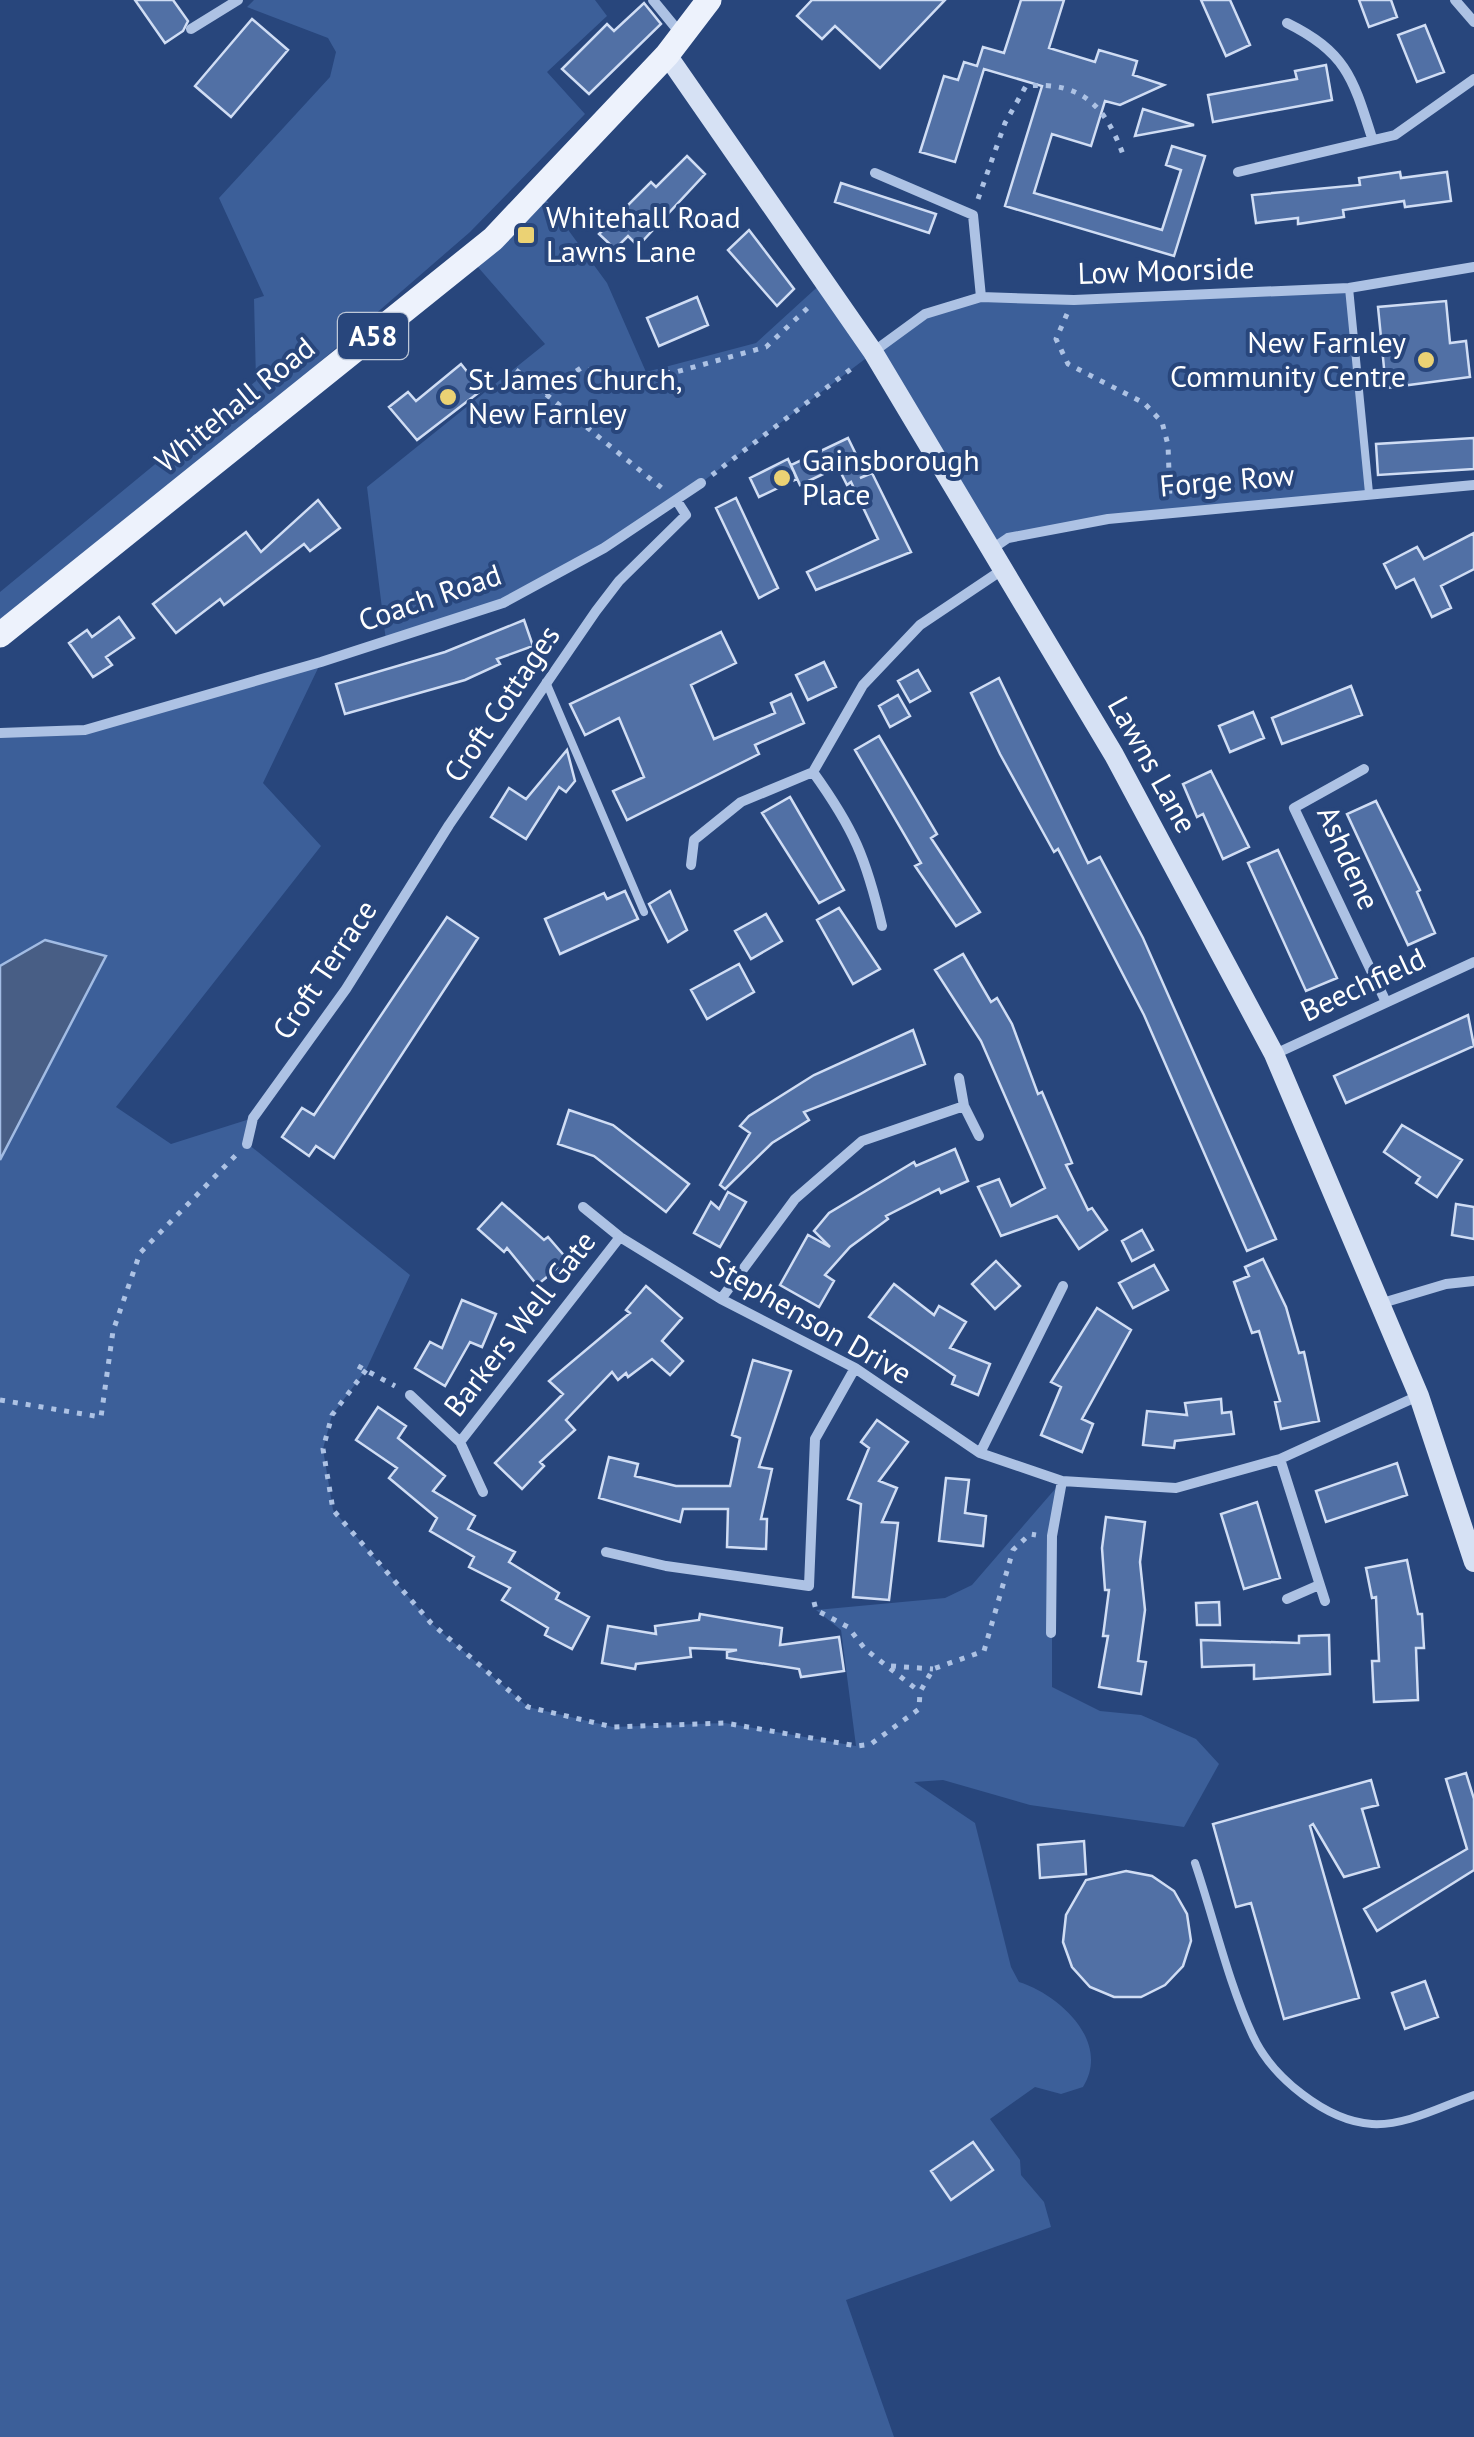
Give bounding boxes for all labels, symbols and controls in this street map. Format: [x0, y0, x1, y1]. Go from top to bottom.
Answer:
place label: Whitehall Road Lawns Lane [546, 197, 741, 270]
marker: Whitehall Road Lawns Lane [515, 224, 537, 246]
street label: Low Moorside [1077, 247, 1255, 292]
road number: A58 [338, 313, 408, 359]
place label: New Farnley Community Centre [1170, 322, 1406, 395]
street label: Whitehall Road [146, 327, 322, 480]
marker: New Farnley Community Centre [1415, 349, 1437, 371]
place label: St James Church, New Farnley [468, 359, 683, 432]
marker: St James Church, New Farnley [437, 386, 459, 408]
place label: Gainsborough Place [802, 440, 980, 513]
street label: Forge Row [1158, 454, 1296, 505]
marker: Gainsborough Place [771, 467, 793, 489]
street label: Coach Road [353, 554, 506, 639]
street label: Croft Cottages [434, 617, 568, 789]
street label: Lawns Lane [1100, 689, 1207, 839]
street label: Ashdene [1309, 799, 1389, 915]
street label: Croft Terrace [263, 892, 385, 1047]
street label: Beechfield [1294, 938, 1431, 1030]
street label: Barkers Well Gate [434, 1222, 603, 1424]
street label: Stephenson Drive [704, 1245, 919, 1392]

